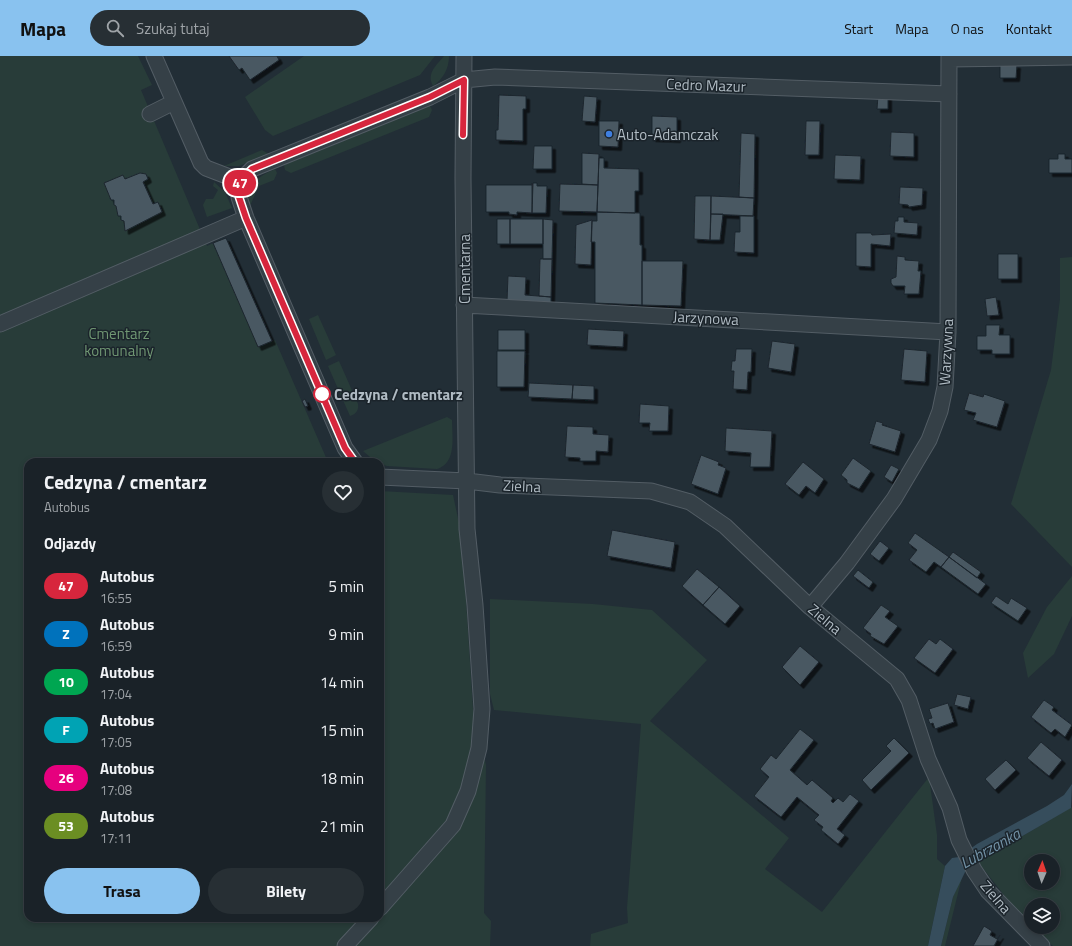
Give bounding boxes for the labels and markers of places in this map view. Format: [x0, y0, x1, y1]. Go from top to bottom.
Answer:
place label: Auto-Adamczak [617, 123, 718, 146]
marker: Auto-Adamczak [604, 129, 614, 139]
place label: Cedzyna / cmentarz [334, 383, 463, 406]
marker: Cedzyna / cmentarz [313, 385, 331, 403]

